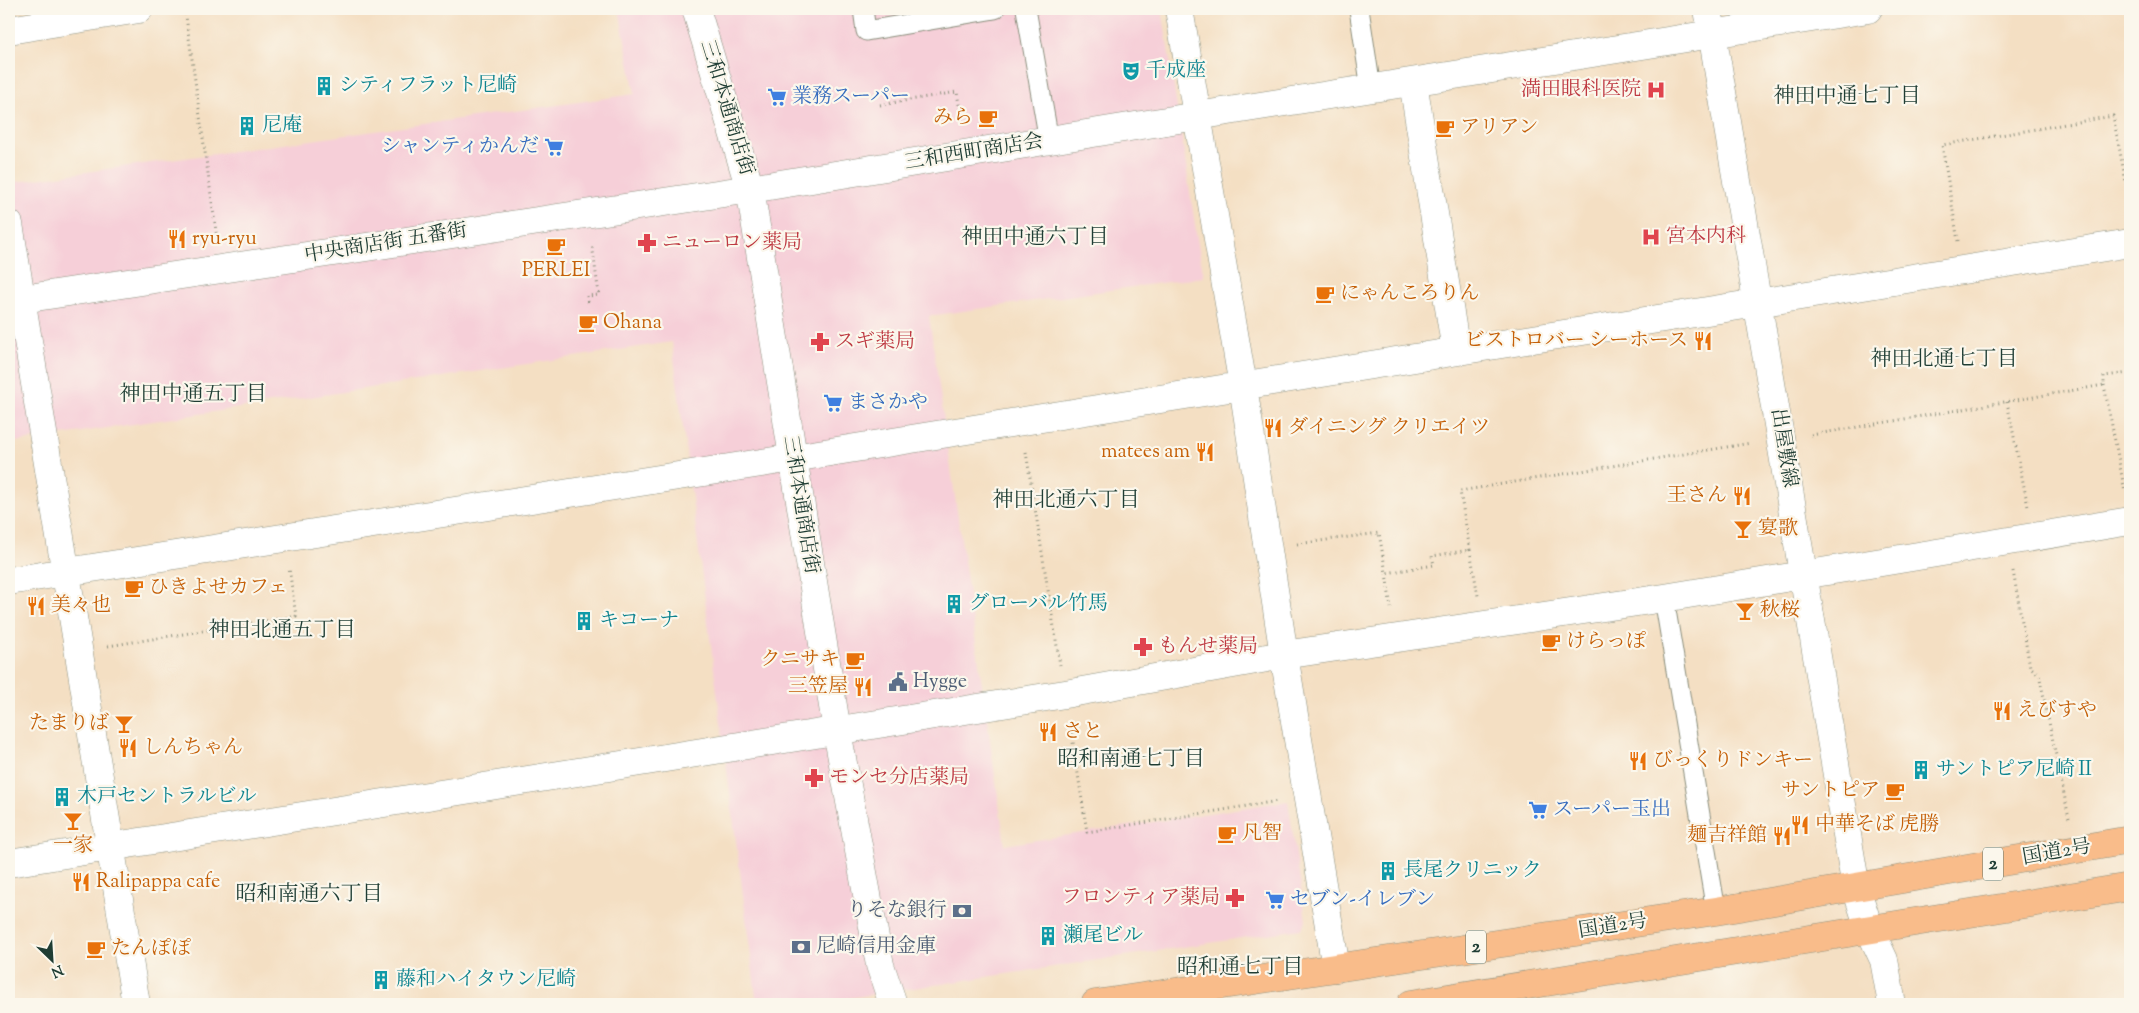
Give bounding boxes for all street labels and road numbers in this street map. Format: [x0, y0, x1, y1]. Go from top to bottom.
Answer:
street label: 三和本通商店街 [692, 37, 760, 179]
street label: 三和西町商店会 [903, 128, 1045, 178]
street label: 中央商店街 五番街 [303, 217, 469, 271]
street label: 出屋敷線 [1762, 406, 1804, 490]
street label: 三和本通商店街 [775, 434, 825, 576]
street label: 国道2号 [2020, 833, 2094, 873]
road number: 2 [1983, 848, 2003, 881]
street label: 国道2号 [1576, 907, 1650, 947]
road number: 2 [1466, 930, 1486, 964]

